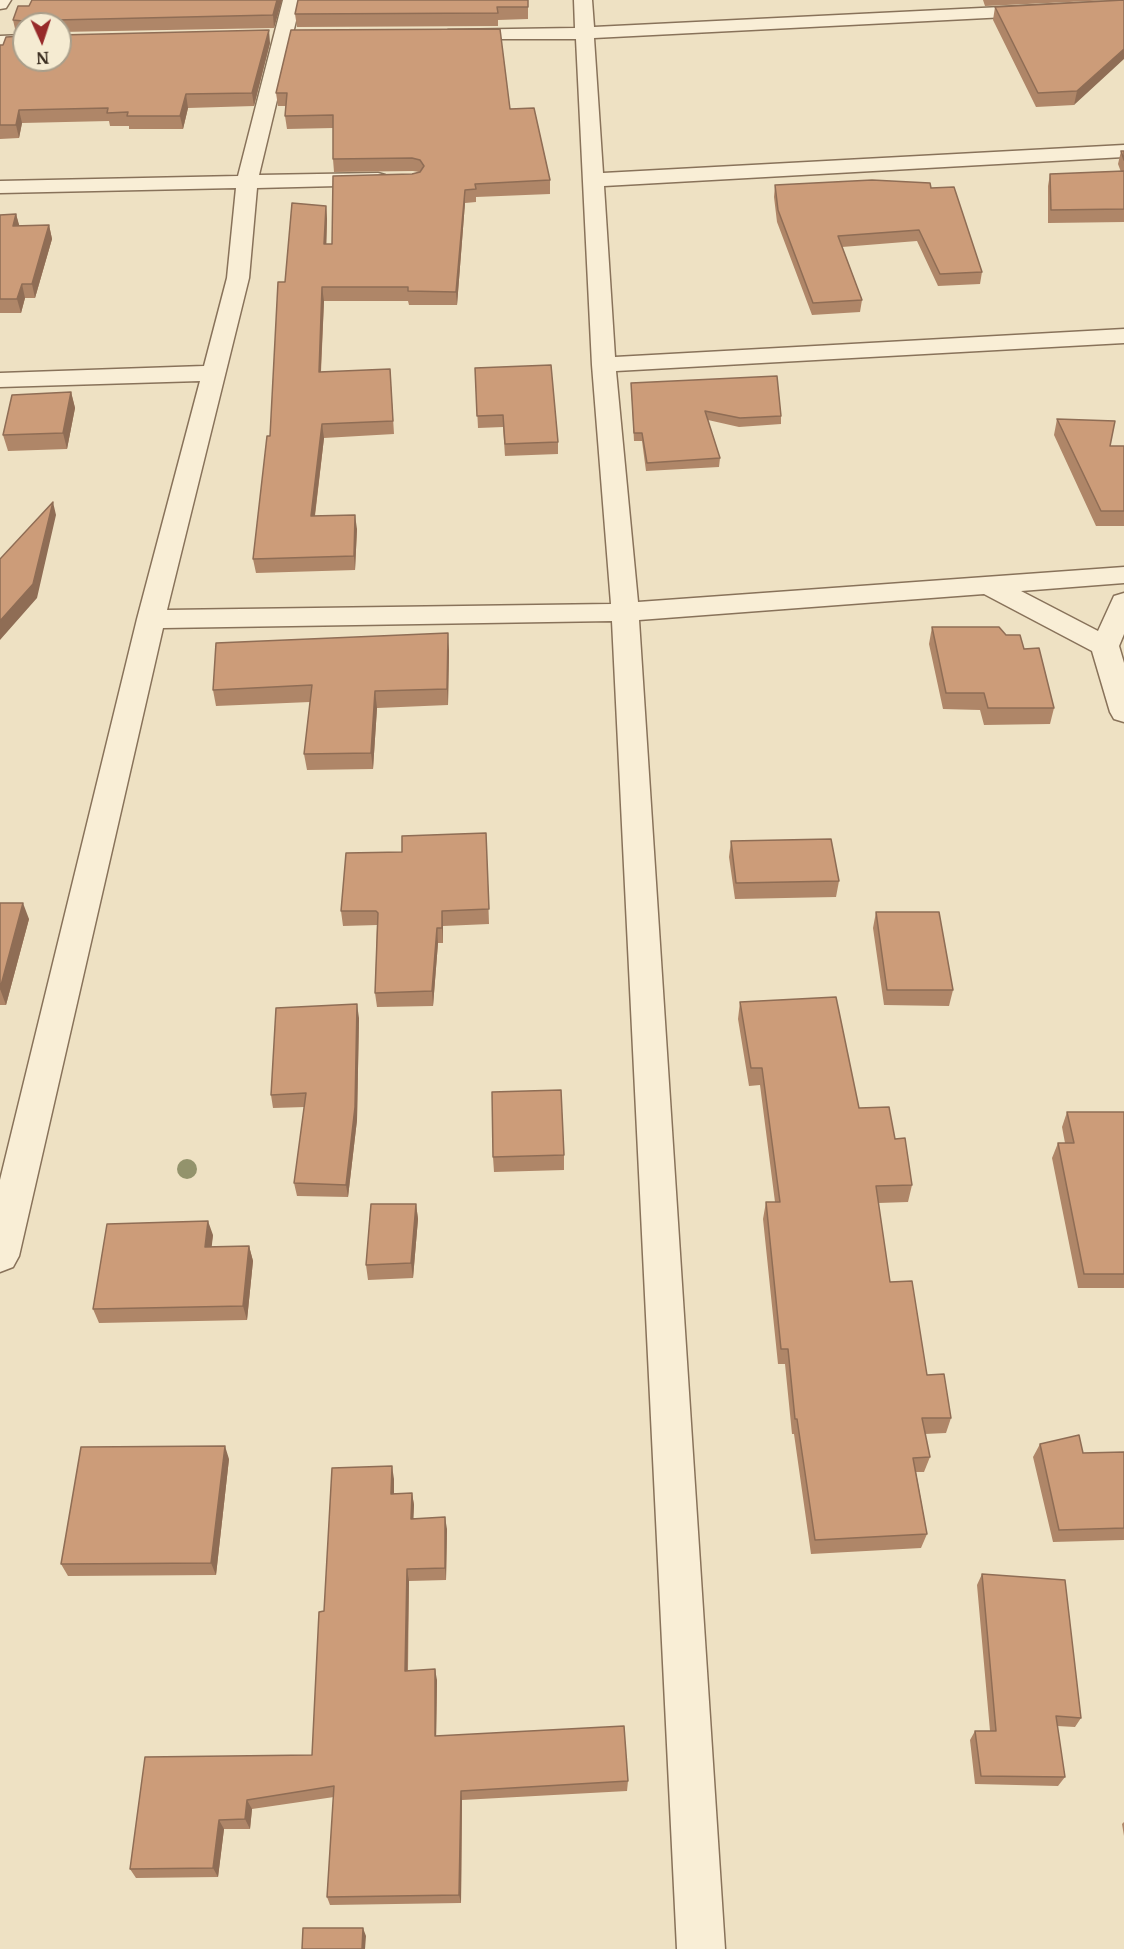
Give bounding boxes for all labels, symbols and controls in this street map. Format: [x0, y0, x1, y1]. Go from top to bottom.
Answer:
north arrow [12, 12, 72, 72]
text: N [36, 48, 50, 68]

